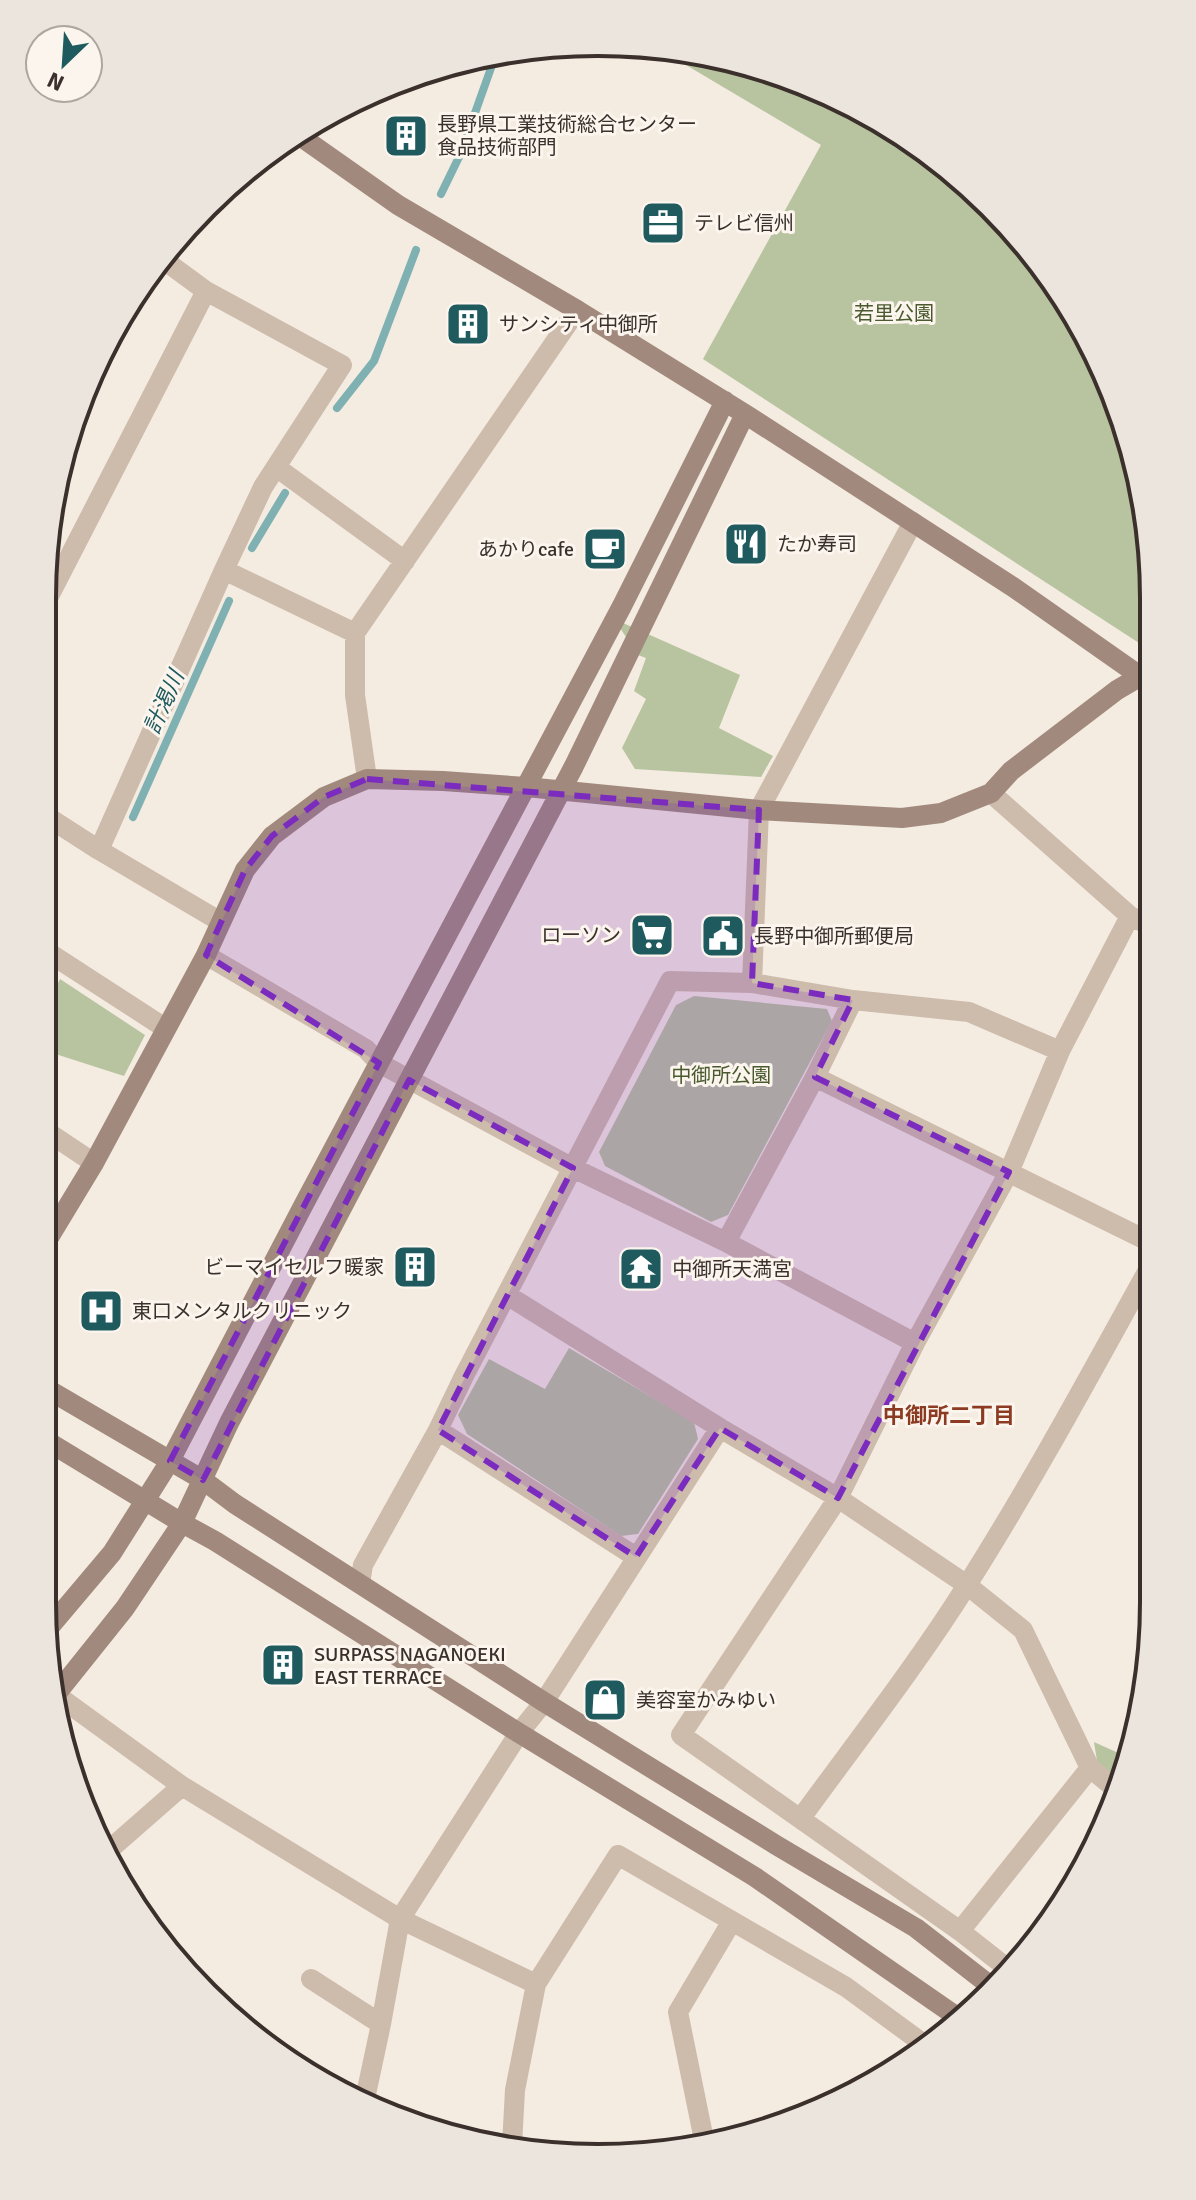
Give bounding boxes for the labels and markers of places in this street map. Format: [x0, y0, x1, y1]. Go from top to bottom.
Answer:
building icon: 長野県工業技術総合センター 食品技術部門 [382, 112, 430, 160]
place label: 長野県工業技術総合センター 食品技術部門 [437, 112, 697, 160]
office icon: テレビ信州 [639, 199, 687, 247]
place label: テレビ信州 [694, 211, 794, 236]
building icon: サンシティ中御所 [444, 300, 492, 348]
place label: サンシティ中御所 [499, 312, 658, 337]
restaurant icon: たか寿司 [722, 520, 770, 568]
cafe icon: あかりcafe [581, 525, 629, 573]
place label: たか寿司 [777, 532, 857, 557]
place label: あかりcafe [478, 537, 574, 562]
supermarket icon: ローソン [628, 911, 676, 959]
public building icon: 長野中御所郵便局 [699, 912, 747, 960]
place label: ローソン [541, 923, 621, 948]
place label: 長野中御所郵便局 [754, 924, 914, 949]
building icon: ビーマイセルフ暖家 [391, 1243, 439, 1291]
temple icon: 中御所天満宮 [617, 1245, 665, 1293]
place label: ビーマイセルフ暖家 [204, 1255, 384, 1280]
place label: 中御所天満宮 [672, 1257, 792, 1282]
hospital icon: 東口メンタルクリニック [77, 1287, 125, 1335]
place label: 東口メンタルクリニック [132, 1299, 352, 1324]
building icon: SURPASS NAGANOEKI EAST TERRACE [259, 1641, 307, 1689]
place label: SURPASS NAGANOEKI EAST TERRACE [314, 1642, 506, 1690]
shop icon: 美容室かみゆい [581, 1676, 629, 1724]
place label: 美容室かみゆい [636, 1688, 776, 1713]

